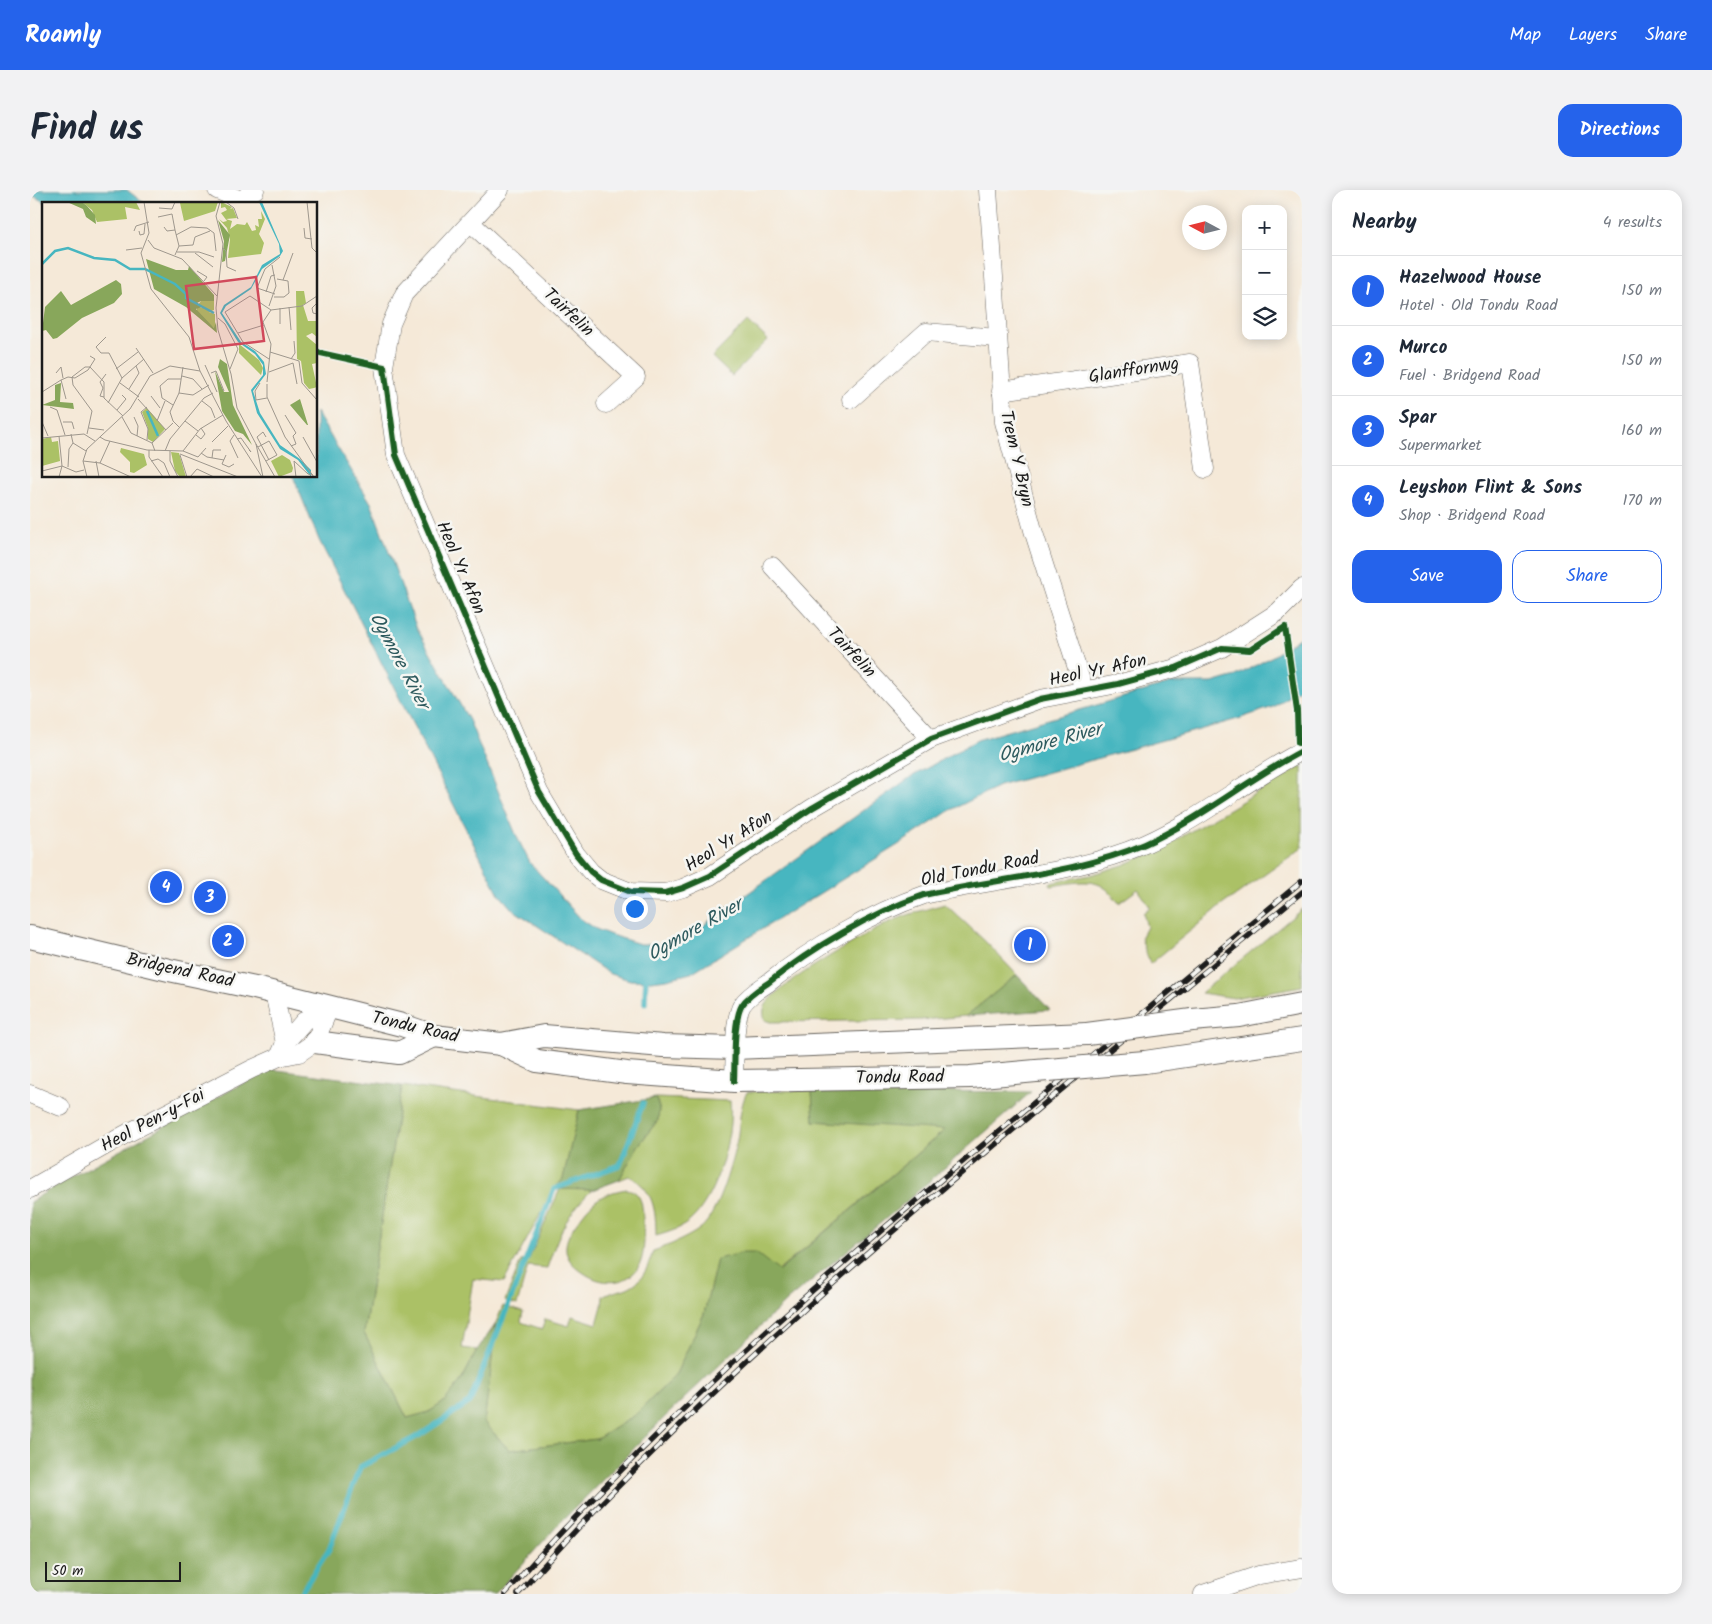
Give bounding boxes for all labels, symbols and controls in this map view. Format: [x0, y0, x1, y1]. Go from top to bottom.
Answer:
text: Roamly [25, 16, 101, 55]
text: Map [1510, 21, 1541, 50]
text: Layers [1569, 21, 1617, 50]
text: Share [1645, 21, 1687, 50]
text: Find us [30, 102, 143, 158]
button: Directions [1558, 104, 1682, 157]
inset map [42, 202, 318, 478]
north arrow [1182, 205, 1227, 250]
map controls [1242, 205, 1287, 340]
button: + [1242, 205, 1287, 250]
text: Nearby [1352, 206, 1417, 239]
text: 4 results [1603, 210, 1662, 235]
button: − [1242, 250, 1287, 295]
text: Hazelwood House [1399, 263, 1541, 293]
text: 1 [1366, 278, 1370, 303]
text: 150 m [1621, 278, 1662, 303]
street label: Tairfelin [536, 281, 600, 345]
text: Hotel · Old Tondu Road [1399, 293, 1558, 318]
button: layers [1242, 295, 1287, 340]
text: Murco [1399, 333, 1447, 363]
text: 2 [1363, 348, 1373, 373]
text: 150 m [1621, 348, 1662, 373]
street label: Glanffornwg [1087, 350, 1181, 392]
text: Fuel · Bridgend Road [1399, 363, 1540, 388]
text: Spar [1399, 403, 1436, 433]
street label: Trem Y Bryn [991, 408, 1041, 510]
text: 3 [1364, 418, 1372, 443]
text: 160 m [1621, 418, 1662, 443]
text: Supermarket [1399, 433, 1482, 458]
text: Leyshon Flint & Sons [1399, 473, 1582, 503]
text: 4 [1364, 488, 1372, 513]
text: 170 m [1622, 488, 1662, 513]
text: Shop · Bridgend Road [1399, 503, 1545, 528]
street label: Heol Yr Afon [427, 517, 493, 619]
button: Save [1352, 550, 1502, 603]
button: Share [1512, 550, 1662, 603]
water label: Ogmore River [361, 607, 439, 718]
street label: Tairfelin [819, 621, 883, 685]
street label: Heol Yr Afon [1047, 647, 1149, 695]
water label: Ogmore River [995, 714, 1108, 771]
street label: Heol Yr Afon [679, 803, 779, 881]
street label: Old Tondu Road [918, 844, 1043, 896]
pin: 4 [150, 868, 182, 906]
pin: 3 [194, 878, 226, 916]
water label: Ogmore River [642, 889, 751, 969]
your location [622, 896, 648, 922]
pin: 2 [212, 922, 244, 960]
pin: 1 [1014, 926, 1046, 964]
street label: Bridgend Road [124, 945, 237, 997]
street label: Tondu Road [369, 1004, 462, 1052]
street label: Tondu Road [856, 1063, 945, 1093]
street label: Heol Pen-y-Fai [96, 1081, 211, 1161]
scale bar [45, 1559, 181, 1582]
text: 50 m [52, 1560, 83, 1582]

